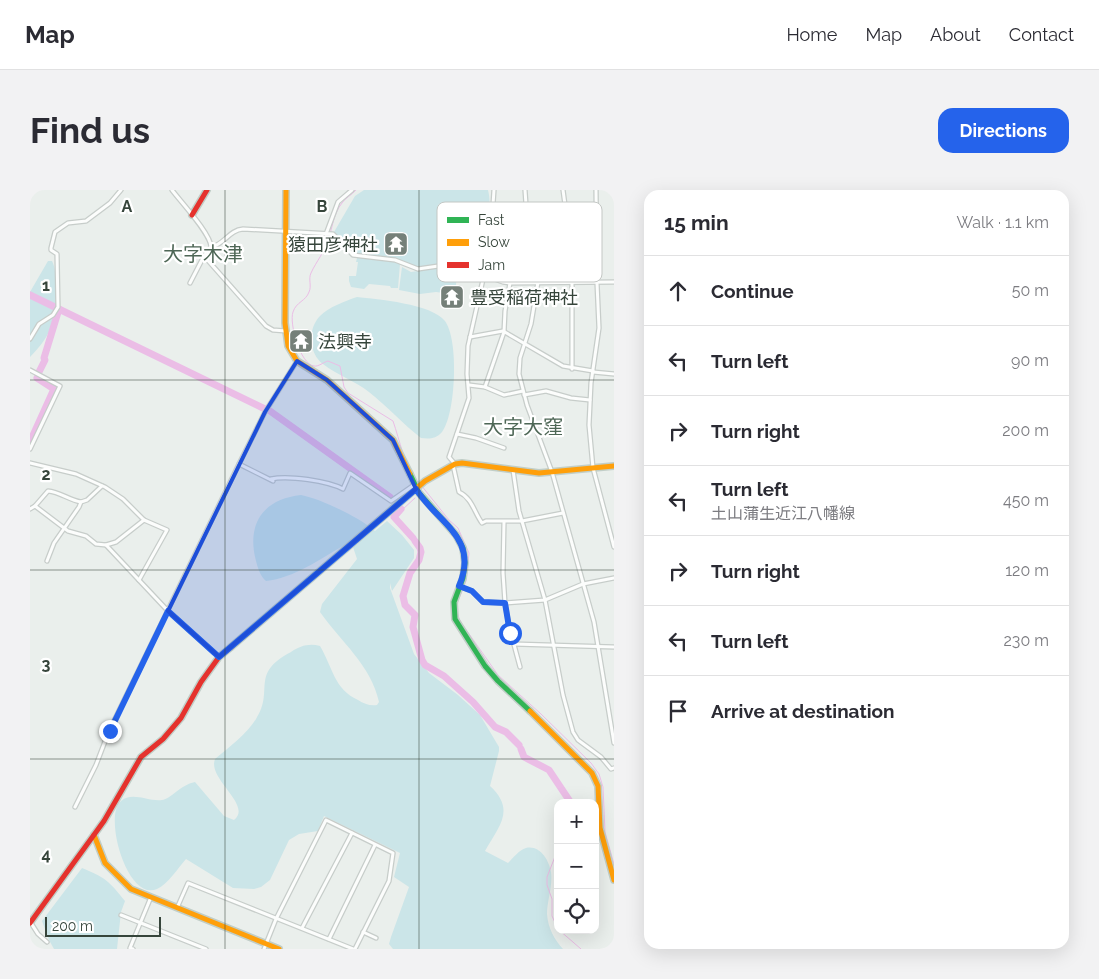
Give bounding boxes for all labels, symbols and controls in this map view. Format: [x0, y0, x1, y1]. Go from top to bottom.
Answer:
text: Map [25, 20, 75, 49]
text: Home [786, 24, 837, 45]
text: Map [865, 24, 902, 45]
text: About [930, 24, 981, 45]
text: Contact [1009, 24, 1074, 45]
button: Directions [938, 108, 1069, 153]
text: Find us [30, 110, 150, 151]
text: A [122, 197, 133, 216]
text: B [317, 197, 328, 216]
legend [437, 202, 602, 282]
text: 15 min [664, 210, 729, 235]
text: Fast [478, 212, 505, 228]
text: Walk · 1.1 km [956, 213, 1049, 232]
temple icon: 猿田彦神社 [383, 231, 409, 257]
place label: 猿田彦神社 [288, 234, 378, 255]
text: Slow [478, 234, 510, 250]
district label: 大字木津 [163, 242, 243, 266]
text: Jam [478, 257, 505, 273]
text: 1 [42, 276, 50, 295]
icon: ahead [664, 277, 692, 305]
text: Continue [711, 280, 794, 302]
text: 50 m [1012, 281, 1049, 300]
temple icon: 豊受稲荷神社 [439, 284, 465, 310]
place label: 豊受稲荷神社 [470, 287, 578, 308]
temple icon: 法興寺 [288, 328, 314, 354]
place label: 法興寺 [318, 331, 372, 352]
icon: left [664, 347, 692, 375]
text: Turn left [711, 350, 788, 372]
text: 90 m [1011, 351, 1049, 370]
district label: 大字大窪 [483, 415, 563, 439]
icon: right [664, 417, 692, 445]
text: Turn right [711, 420, 800, 442]
text: 200 m [1002, 421, 1049, 440]
text: 2 [41, 465, 51, 484]
text: Turn left [711, 478, 788, 500]
icon: left [664, 487, 692, 515]
text: 450 m [1003, 491, 1049, 510]
text: 土山蒲生近江八幡線 [711, 504, 855, 523]
icon: right [664, 557, 692, 585]
text: Turn right [711, 560, 800, 582]
text: 120 m [1005, 561, 1049, 580]
route start [499, 622, 522, 645]
icon: left [664, 627, 692, 655]
text: Turn left [711, 630, 788, 652]
text: 230 m [1004, 631, 1049, 650]
text: 3 [42, 655, 51, 674]
icon: arrive [664, 697, 692, 725]
text: Arrive at destination [711, 700, 895, 722]
route end [99, 720, 122, 743]
map controls [554, 799, 599, 934]
button: + [554, 799, 599, 844]
button: − [554, 844, 599, 889]
text: 4 [41, 845, 51, 864]
button: locate [554, 889, 599, 934]
scale bar [45, 914, 161, 937]
text: 200 m [52, 918, 93, 934]

